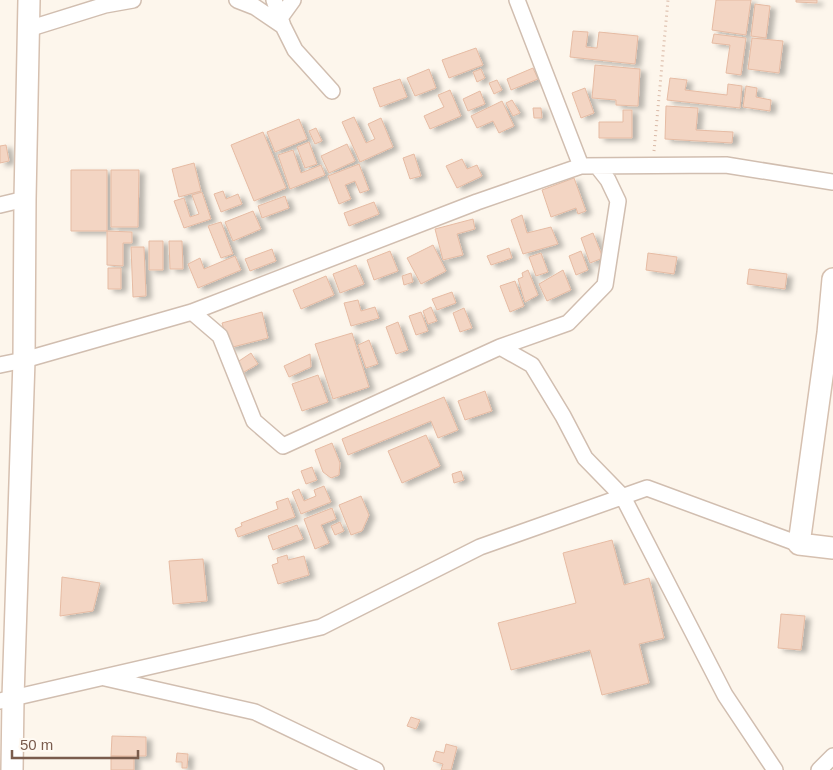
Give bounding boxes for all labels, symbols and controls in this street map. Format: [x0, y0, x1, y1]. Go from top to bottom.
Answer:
scale bar [12, 728, 139, 760]
text: 50 m [20, 736, 53, 753]

